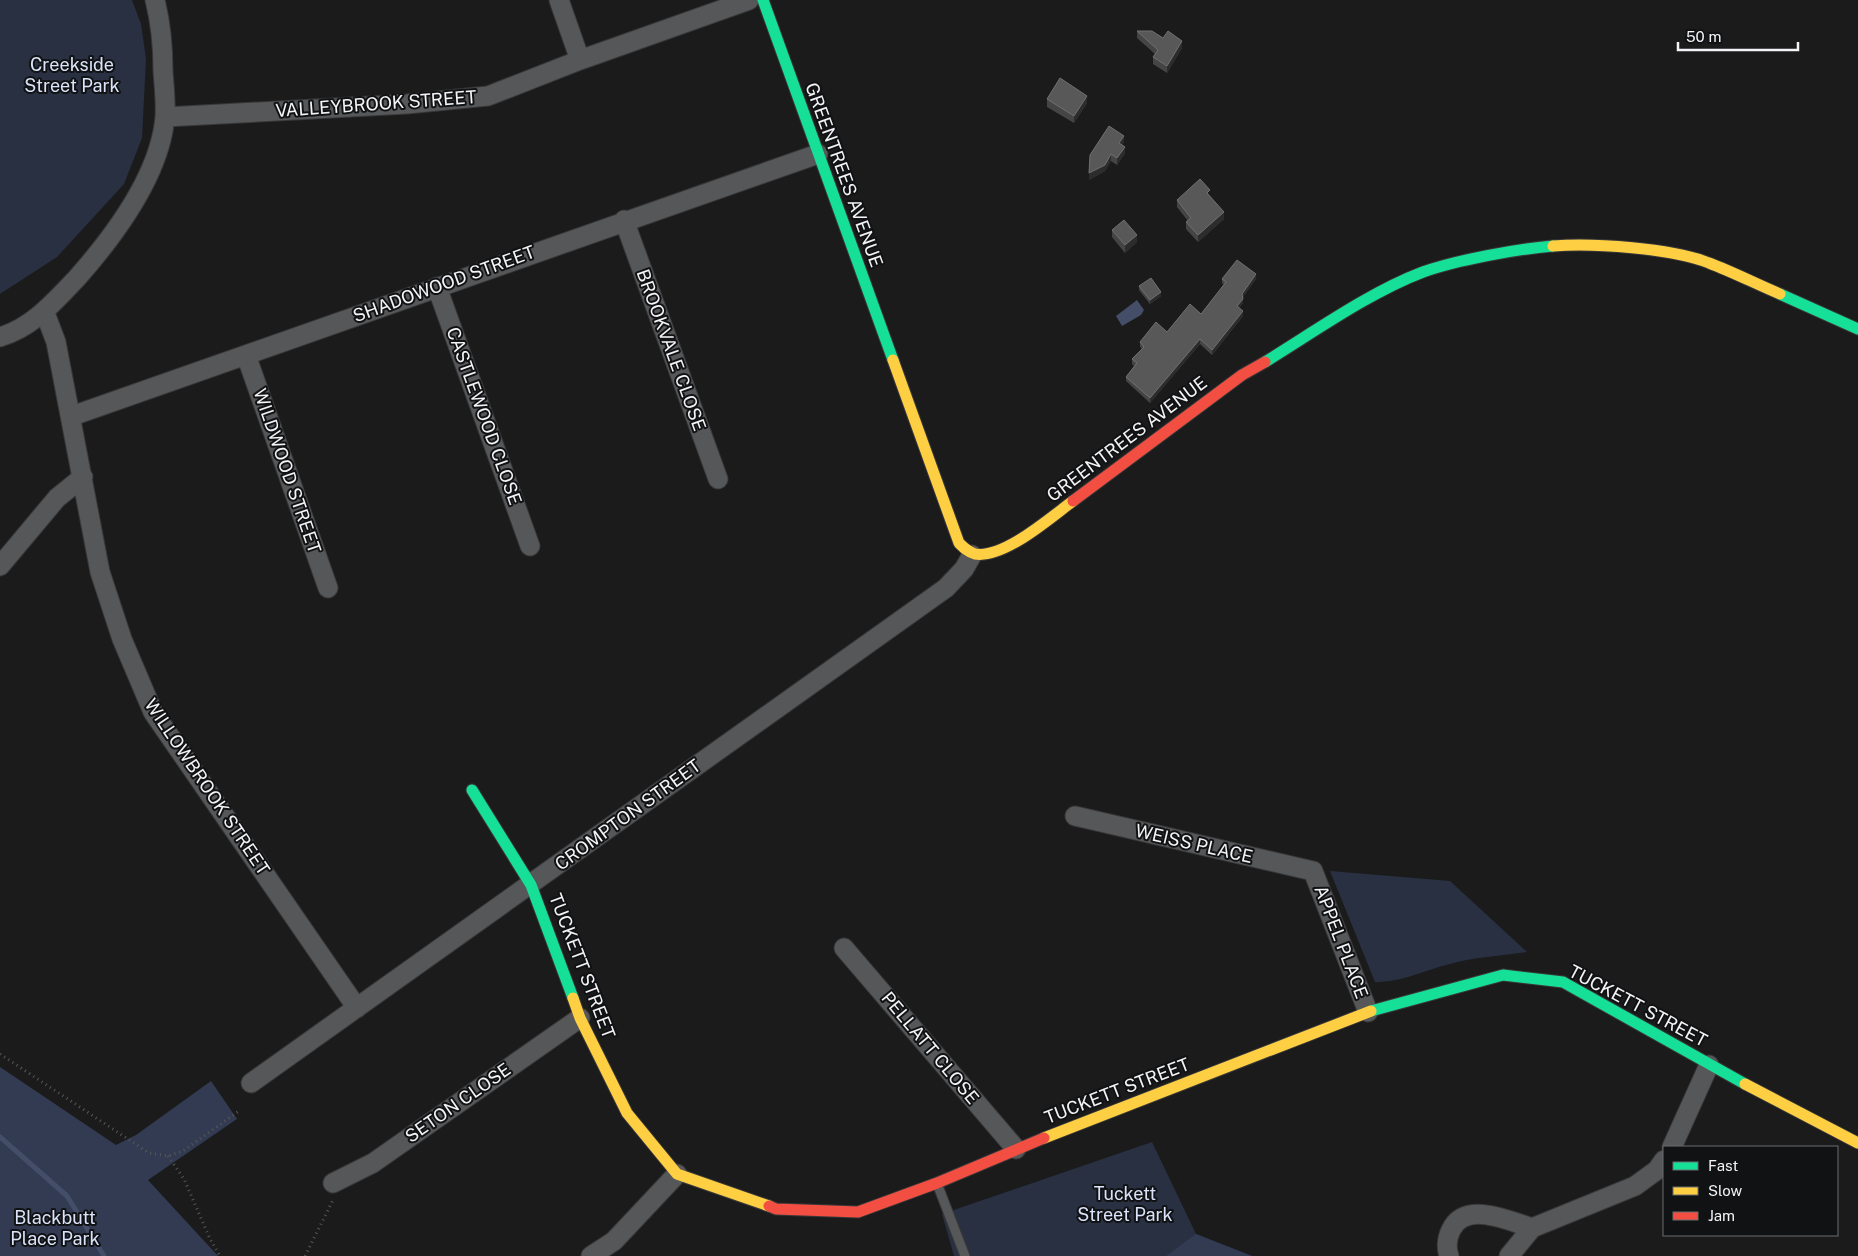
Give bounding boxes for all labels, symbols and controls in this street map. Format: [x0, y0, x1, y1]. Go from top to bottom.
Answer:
scale bar [1678, 20, 1798, 52]
text: 50 m [1686, 28, 1721, 45]
park label: Creekside Street Park [24, 54, 120, 96]
street label: GREENTREES AVENUE [801, 80, 888, 270]
street label: VALLEYBROOK STREET [275, 86, 477, 121]
street label: SHADOWOOD STREET [350, 241, 538, 326]
street label: BROOKVALE CLOSE [632, 266, 711, 434]
street label: CASTLEWOOD CLOSE [443, 324, 526, 508]
street label: GREENTREES AVENUE [1043, 372, 1211, 506]
street label: WILDWOOD STREET [249, 386, 326, 556]
street label: WILLOWBROOK STREET [141, 695, 274, 879]
street label: CROMPTON STREET [551, 755, 705, 874]
street label: WEISS PLACE [1133, 820, 1255, 867]
street label: APPEL PLACE [1310, 882, 1373, 1001]
street label: TUCKETT STREET [545, 890, 620, 1042]
street label: TUCKETT STREET [1565, 960, 1711, 1051]
street label: PELLATT CLOSE [877, 987, 983, 1108]
street label: TUCKETT STREET [1041, 1053, 1193, 1128]
street label: SETON CLOSE [401, 1058, 515, 1147]
legend [1663, 1146, 1838, 1236]
text: Fast [1708, 1157, 1738, 1174]
text: Slow [1708, 1182, 1743, 1199]
park label: Tuckett Street Park [1077, 1183, 1173, 1225]
park label: Blackbutt Place Park [10, 1207, 100, 1249]
text: Jam [1708, 1207, 1735, 1224]

